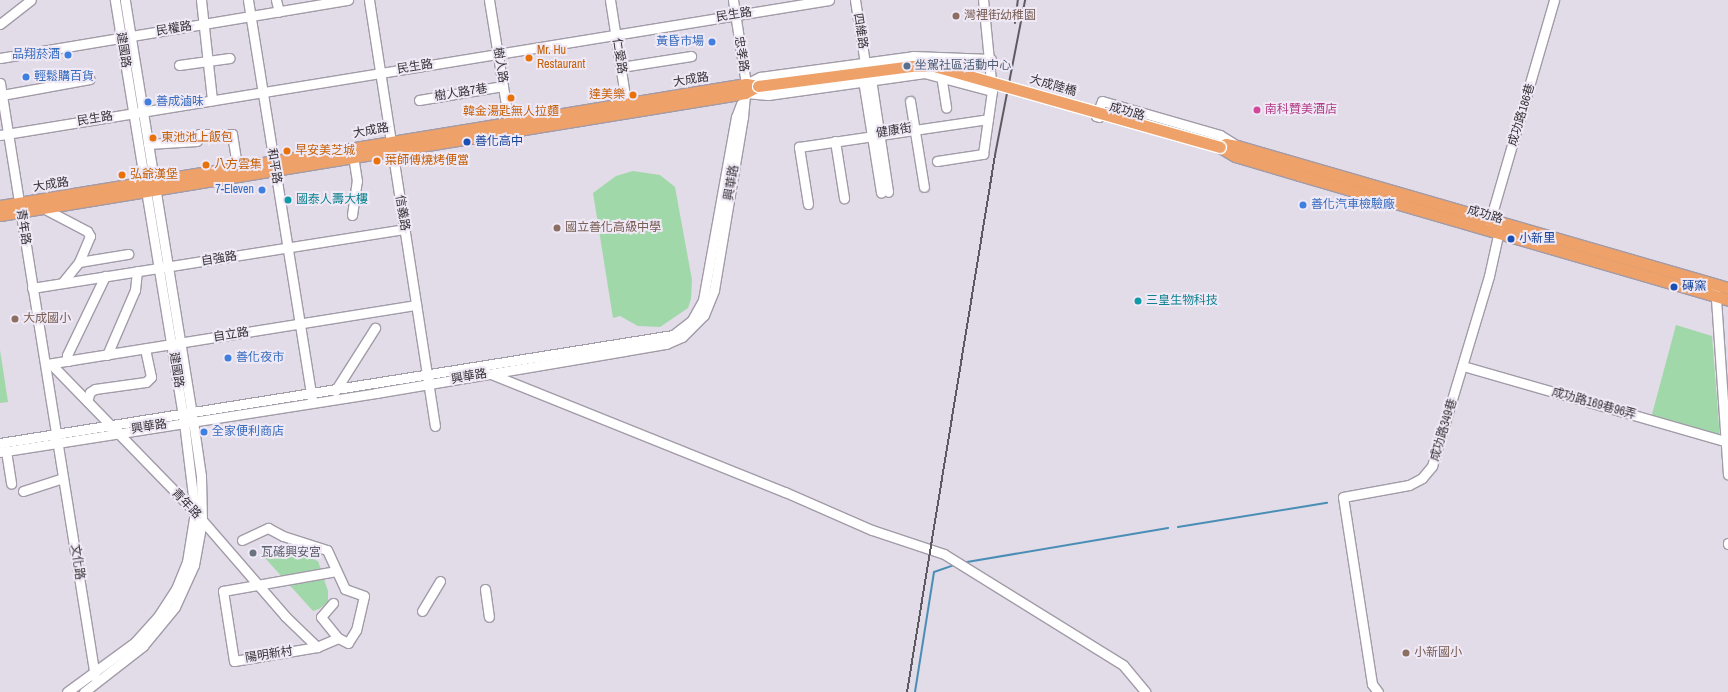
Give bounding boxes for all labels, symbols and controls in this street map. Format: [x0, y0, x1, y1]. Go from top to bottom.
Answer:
street label: 民生路 [715, 5, 753, 25]
place label: 灣裡街幼稚園 [964, 9, 1036, 23]
marker: 灣裡街幼稚園 [951, 11, 961, 21]
street label: 四維路 [850, 12, 870, 50]
street label: 民權路 [155, 19, 193, 39]
street label: 建國路 [113, 31, 133, 69]
place label: 黃昏市場 [656, 35, 704, 49]
street label: 忠孝路 [731, 35, 751, 73]
street label: 仁愛路 [609, 37, 629, 75]
marker: 黃昏市場 [707, 37, 717, 47]
place label: Mr. Hu Restaurant [537, 44, 585, 72]
street label: 樹人路 [490, 46, 510, 84]
place label: 品翔菸酒 [12, 48, 60, 62]
marker: 品翔菸酒 [63, 50, 73, 60]
marker: Mr. Hu Restaurant [524, 53, 534, 63]
street label: 民生路 [396, 57, 434, 77]
place label: 坐駕社區活動中心 [915, 59, 1011, 73]
marker: 坐駕社區活動中心 [902, 61, 912, 71]
place label: 輕鬆購百貨 [34, 70, 94, 84]
street label: 大成路 [672, 70, 710, 90]
marker: 輕鬆購百貨 [21, 72, 31, 82]
street label: 大成陸橋 [1028, 72, 1078, 100]
street label: 樹人路7巷 [433, 82, 489, 104]
street label: 成功路186巷 [1506, 82, 1538, 148]
place label: 達美樂 [589, 88, 625, 102]
marker: 達美樂 [628, 90, 638, 100]
marker: 韓金湯匙無人拉麵 [506, 93, 516, 103]
place label: 善成滷味 [156, 95, 204, 109]
marker: 善成滷味 [143, 97, 153, 107]
street label: 成功路 [1108, 100, 1146, 124]
place label: 南科贊美酒店 [1265, 103, 1337, 117]
place label: 韓金湯匙無人拉麵 [463, 105, 559, 119]
marker: 南科贊美酒店 [1252, 105, 1262, 115]
street label: 民生路 [76, 109, 114, 129]
street label: 大成路 [352, 121, 390, 141]
street label: 健康街 [875, 121, 913, 141]
place label: 東池池上飯包 [161, 131, 233, 145]
marker: 東池池上飯包 [148, 133, 158, 143]
place label: 善化高中 [475, 135, 523, 149]
marker: 善化高中 [462, 137, 472, 147]
place label: 早安美芝城 [295, 144, 355, 158]
marker: 早安美芝城 [282, 146, 292, 156]
street label: 和平路 [264, 147, 284, 185]
place label: 葉師傅燒烤便當 [385, 154, 469, 168]
marker: 葉師傅燒烤便當 [372, 156, 382, 166]
place label: 八方雲集 [214, 158, 262, 172]
marker: 八方雲集 [201, 160, 211, 170]
street label: 興華路 [722, 164, 742, 202]
place label: 弘爺漢堡 [130, 168, 178, 182]
marker: 弘爺漢堡 [117, 170, 127, 180]
street label: 大成路 [32, 175, 70, 195]
place label: 7-Eleven [215, 183, 254, 197]
marker: 7-Eleven [257, 185, 267, 195]
place label: 國泰人壽大樓 [296, 193, 368, 207]
street label: 信義路 [392, 194, 412, 232]
marker: 國泰人壽大樓 [283, 195, 293, 205]
place label: 善化汽車檢驗廠 [1311, 198, 1395, 212]
marker: 善化汽車檢驗廠 [1298, 200, 1308, 210]
street label: 成功路 [1466, 203, 1504, 227]
street label: 青年路 [13, 208, 33, 246]
place label: 國立善化高級中學 [565, 221, 661, 235]
marker: 國立善化高級中學 [552, 223, 562, 233]
place label: 小新里 [1519, 232, 1555, 246]
marker: 小新里 [1506, 234, 1516, 244]
street label: 自強路 [200, 249, 238, 269]
place label: 磚窯 [1682, 280, 1706, 294]
marker: 磚窯 [1669, 282, 1679, 292]
place label: 三皇生物科技 [1146, 294, 1218, 308]
marker: 三皇生物科技 [1133, 296, 1143, 306]
place label: 大成國小 [23, 312, 71, 326]
marker: 大成國小 [10, 314, 20, 324]
street label: 自立路 [212, 325, 250, 345]
street label: 建國路 [166, 351, 186, 389]
place label: 善化夜市 [236, 351, 284, 365]
marker: 善化夜市 [223, 353, 233, 363]
street label: 興華路 [450, 367, 488, 387]
street label: 成功路169巷96弄 [1550, 385, 1638, 423]
street label: 成功路349巷 [1428, 397, 1460, 463]
street label: 興華路 [130, 417, 168, 437]
place label: 全家便利商店 [212, 425, 284, 439]
marker: 全家便利商店 [199, 427, 209, 437]
street label: 青年路 [168, 486, 204, 522]
street label: 文化路 [67, 543, 87, 581]
place label: 瓦磘興安宮 [261, 546, 321, 560]
marker: 瓦磘興安宮 [248, 548, 258, 558]
street label: 陽明新村 [244, 644, 294, 666]
place label: 小新國小 [1414, 646, 1462, 660]
marker: 小新國小 [1401, 648, 1411, 658]

